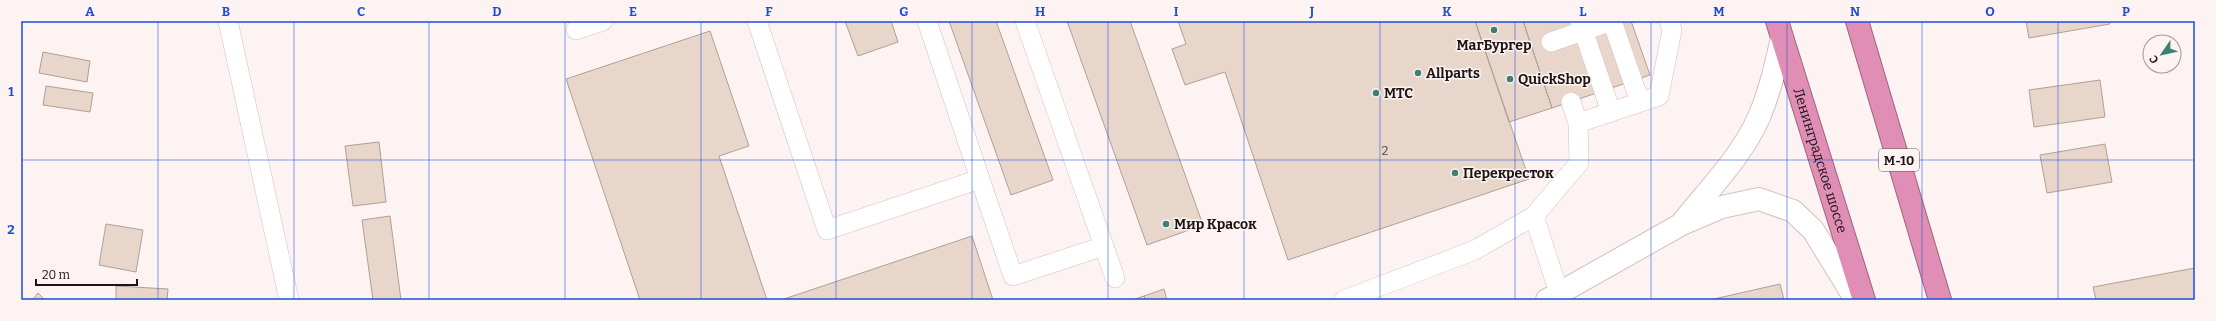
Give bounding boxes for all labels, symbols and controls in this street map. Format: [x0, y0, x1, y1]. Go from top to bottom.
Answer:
text: A [85, 4, 95, 19]
text: B [222, 4, 230, 19]
text: C [357, 4, 365, 19]
text: D [492, 4, 502, 19]
text: E [629, 4, 637, 19]
text: F [765, 4, 773, 19]
text: G [899, 4, 909, 19]
text: H [1035, 4, 1045, 19]
text: I [1174, 4, 1179, 19]
text: J [1309, 4, 1315, 19]
text: K [1442, 4, 1452, 19]
text: L [1579, 4, 1587, 19]
text: M [1713, 4, 1725, 19]
text: N [1850, 4, 1860, 19]
text: O [1985, 4, 1995, 19]
text: P [2122, 4, 2130, 19]
marker: МагБургер [1489, 25, 1499, 35]
north arrow [2142, 34, 2182, 74]
place label: МагБургер [1457, 37, 1532, 54]
text: С [2147, 53, 2161, 66]
place label: Allparts [1426, 65, 1480, 82]
marker: Allparts [1413, 68, 1423, 78]
place label: QuickShop [1518, 71, 1591, 88]
marker: QuickShop [1505, 74, 1515, 84]
text: 1 [8, 84, 14, 99]
place label: МТС [1384, 85, 1413, 102]
street label: Ленинградское шоссе [1790, 86, 1851, 235]
marker: МТС [1371, 88, 1381, 98]
house number: 2 [1382, 144, 1388, 158]
road number: М-10 [1879, 149, 1919, 171]
place label: Перекресток [1463, 165, 1554, 182]
marker: Перекресток [1450, 168, 1460, 178]
place label: Мир Красок [1174, 216, 1257, 233]
marker: Мир Красок [1161, 219, 1171, 229]
text: 2 [7, 222, 15, 237]
scale bar [36, 261, 137, 287]
text: 20 m [42, 268, 71, 282]

